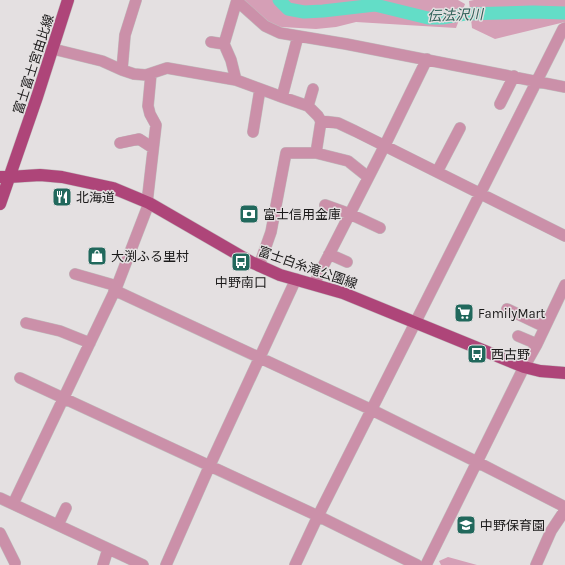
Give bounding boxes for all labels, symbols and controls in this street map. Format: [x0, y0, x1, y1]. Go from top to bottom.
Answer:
water label: 伝法沢川 [427, 6, 485, 25]
street label: 富士富士宮由比線 [10, 12, 57, 116]
restaurant icon: 北海道 [51, 186, 73, 208]
place label: 北海道 [76, 190, 115, 205]
bank icon: 富士信用金庫 [238, 203, 260, 225]
place label: 富士信用金庫 [263, 207, 341, 222]
street label: 富士白糸滝公園線 [256, 243, 359, 291]
shop icon: 大渕ふる里村 [86, 245, 108, 267]
place label: 大渕ふる里村 [111, 249, 189, 264]
bus stop icon: 中野南口 [230, 251, 252, 273]
place label: 中野南口 [215, 275, 267, 290]
supermarket icon: FamilyMart [453, 302, 475, 324]
place label: FamilyMart [478, 306, 545, 321]
bus stop icon: 西古野 [466, 343, 488, 365]
place label: 西古野 [491, 347, 530, 362]
school or university icon: 中野保育園 [455, 514, 477, 536]
place label: 中野保育園 [480, 518, 545, 533]

